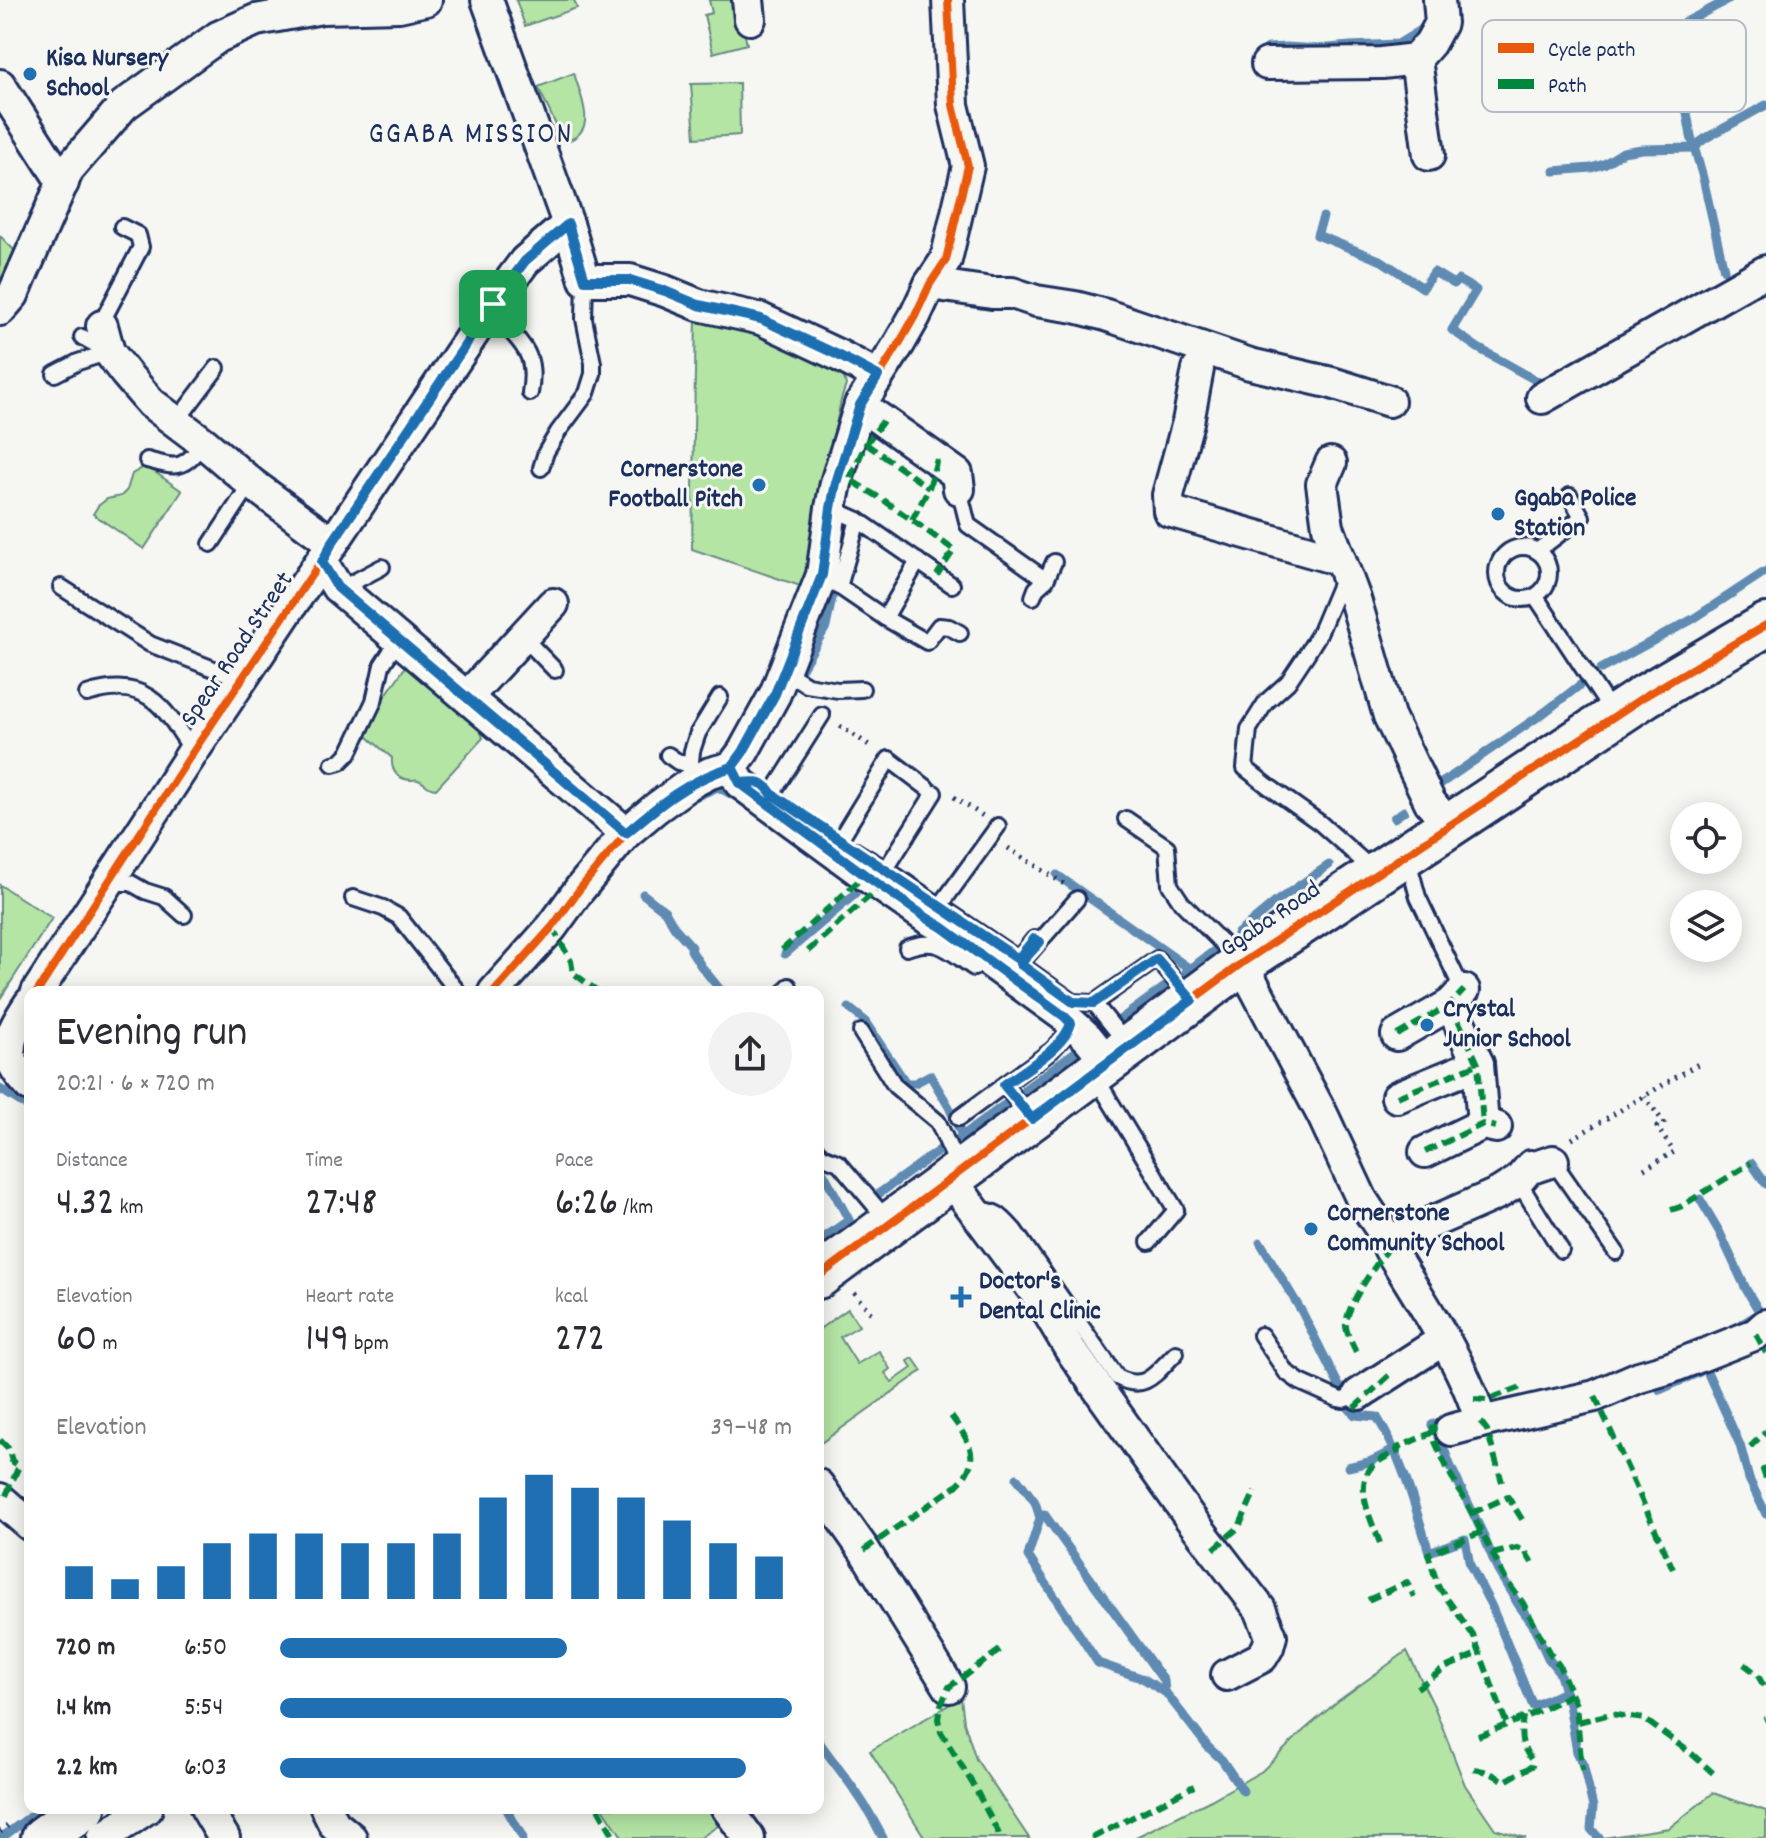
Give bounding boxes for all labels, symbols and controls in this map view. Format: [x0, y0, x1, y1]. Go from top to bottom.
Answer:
legend [1482, 20, 1746, 112]
text: Cycle path [1548, 36, 1635, 67]
place label: Kisa Nursery School [46, 41, 170, 108]
marker: Kisa Nursery School [21, 65, 39, 83]
text: Path [1548, 72, 1587, 103]
district label: GGABA MISSION [369, 115, 573, 158]
pin [459, 270, 527, 338]
icon: arrive [471, 282, 515, 326]
place label: Cornerstone Football Pitch [608, 452, 743, 519]
marker: Cornerstone Football Pitch [750, 476, 768, 494]
place label: Ggaba Police Station [1514, 481, 1636, 548]
marker: Ggaba Police Station [1489, 505, 1507, 523]
street label: Spear Road Street [172, 565, 304, 735]
map controls [1670, 802, 1742, 962]
button: locate [1670, 802, 1742, 874]
street label: Ggaba Road [1213, 873, 1329, 967]
button: layers [1670, 890, 1742, 962]
place label: Crystal Junior School [1443, 992, 1572, 1059]
text: Evening run [56, 1004, 247, 1067]
button: share [708, 1012, 792, 1096]
marker: Crystal Junior School [1418, 1016, 1436, 1034]
text: 20:21 · 6 × 720 m [56, 1066, 215, 1103]
text: Distance [56, 1146, 128, 1177]
text: Time [305, 1146, 343, 1177]
text: Pace [555, 1146, 594, 1177]
text: 4.32 [56, 1177, 114, 1234]
text: 27:48 [305, 1177, 377, 1234]
text: 6:26 [555, 1177, 618, 1234]
text: km [114, 1193, 144, 1224]
text: /km [618, 1193, 653, 1224]
place label: Cornerstone Community School [1327, 1196, 1505, 1263]
marker: Cornerstone Community School [1302, 1220, 1320, 1238]
place label: Doctor's Dental Clinic [979, 1264, 1101, 1331]
text: Elevation [56, 1282, 133, 1313]
text: Heart rate [305, 1282, 394, 1313]
text: kcal [555, 1282, 588, 1313]
marker: Doctor's Dental Clinic [950, 1286, 972, 1308]
text: 60 [56, 1313, 97, 1370]
text: 149 [305, 1313, 349, 1370]
text: 272 [555, 1313, 605, 1370]
text: m [97, 1329, 118, 1360]
text: bpm [349, 1329, 389, 1360]
text: Elevation [56, 1410, 146, 1447]
text: 39–48 m [711, 1410, 792, 1447]
text: 720 m [56, 1630, 115, 1667]
text: 6:50 [184, 1630, 227, 1667]
text: 1.4 km [56, 1690, 111, 1727]
text: 5:54 [184, 1690, 223, 1727]
text: 2.2 km [56, 1750, 118, 1787]
text: 6:03 [184, 1750, 227, 1787]

